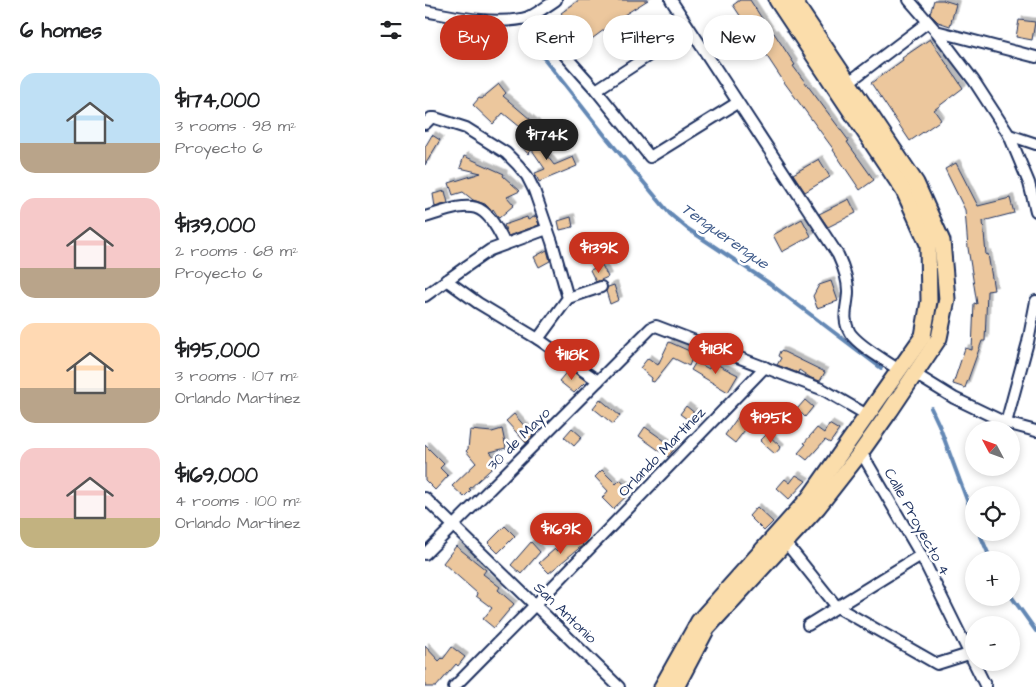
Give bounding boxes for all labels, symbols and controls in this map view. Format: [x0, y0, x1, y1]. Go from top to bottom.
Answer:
chip: Buy [440, 15, 508, 60]
chip: Rent [518, 15, 593, 60]
chip: Filters [603, 15, 693, 60]
chip: New [703, 15, 774, 60]
text: 6 homes [20, 16, 102, 45]
icon: filters [377, 16, 405, 44]
text: $174,000 [175, 86, 260, 115]
icon: home [60, 93, 120, 153]
text: 3 rooms · 98 m² [175, 115, 296, 137]
pin: $174K [512, 119, 582, 161]
text: $174K [526, 124, 568, 146]
text: Proyecto 6 [175, 137, 263, 159]
water label: Tenguerengue [676, 198, 774, 276]
text: $139,000 [175, 211, 256, 240]
icon: home [60, 218, 120, 278]
pin: $139K [564, 232, 634, 274]
text: $139K [580, 237, 618, 259]
text: 2 rooms · 68 m² [175, 240, 298, 262]
text: Proyecto 6 [175, 262, 263, 284]
pin: $118K [681, 332, 751, 375]
text: $195,000 [175, 336, 260, 365]
pin: $118K [537, 338, 607, 381]
text: $118K [699, 338, 733, 360]
icon: home [60, 343, 120, 403]
text: $118K [555, 344, 589, 366]
text: 3 rooms · 107 m² [175, 365, 299, 387]
text: Orlando Martínez [175, 387, 300, 409]
street label: 30 de Mayo [483, 402, 556, 476]
street label: Orlando Martínez [614, 402, 711, 502]
pin: $195K [736, 402, 806, 444]
text: $195K [750, 407, 792, 429]
north arrow [965, 421, 1020, 476]
map controls [965, 421, 1020, 671]
text: $169,000 [175, 461, 258, 490]
street label: Calle Proyecto 4 [878, 464, 955, 580]
icon: home [60, 468, 120, 528]
button: locate [965, 486, 1020, 541]
text: 4 rooms · 100 m² [175, 490, 302, 512]
text: Orlando Martínez [175, 512, 300, 534]
pin: $169K [526, 512, 596, 555]
text: $169K [541, 518, 581, 540]
button: + [965, 551, 1020, 606]
street label: San Antonio [529, 577, 602, 649]
button: − [965, 616, 1020, 671]

